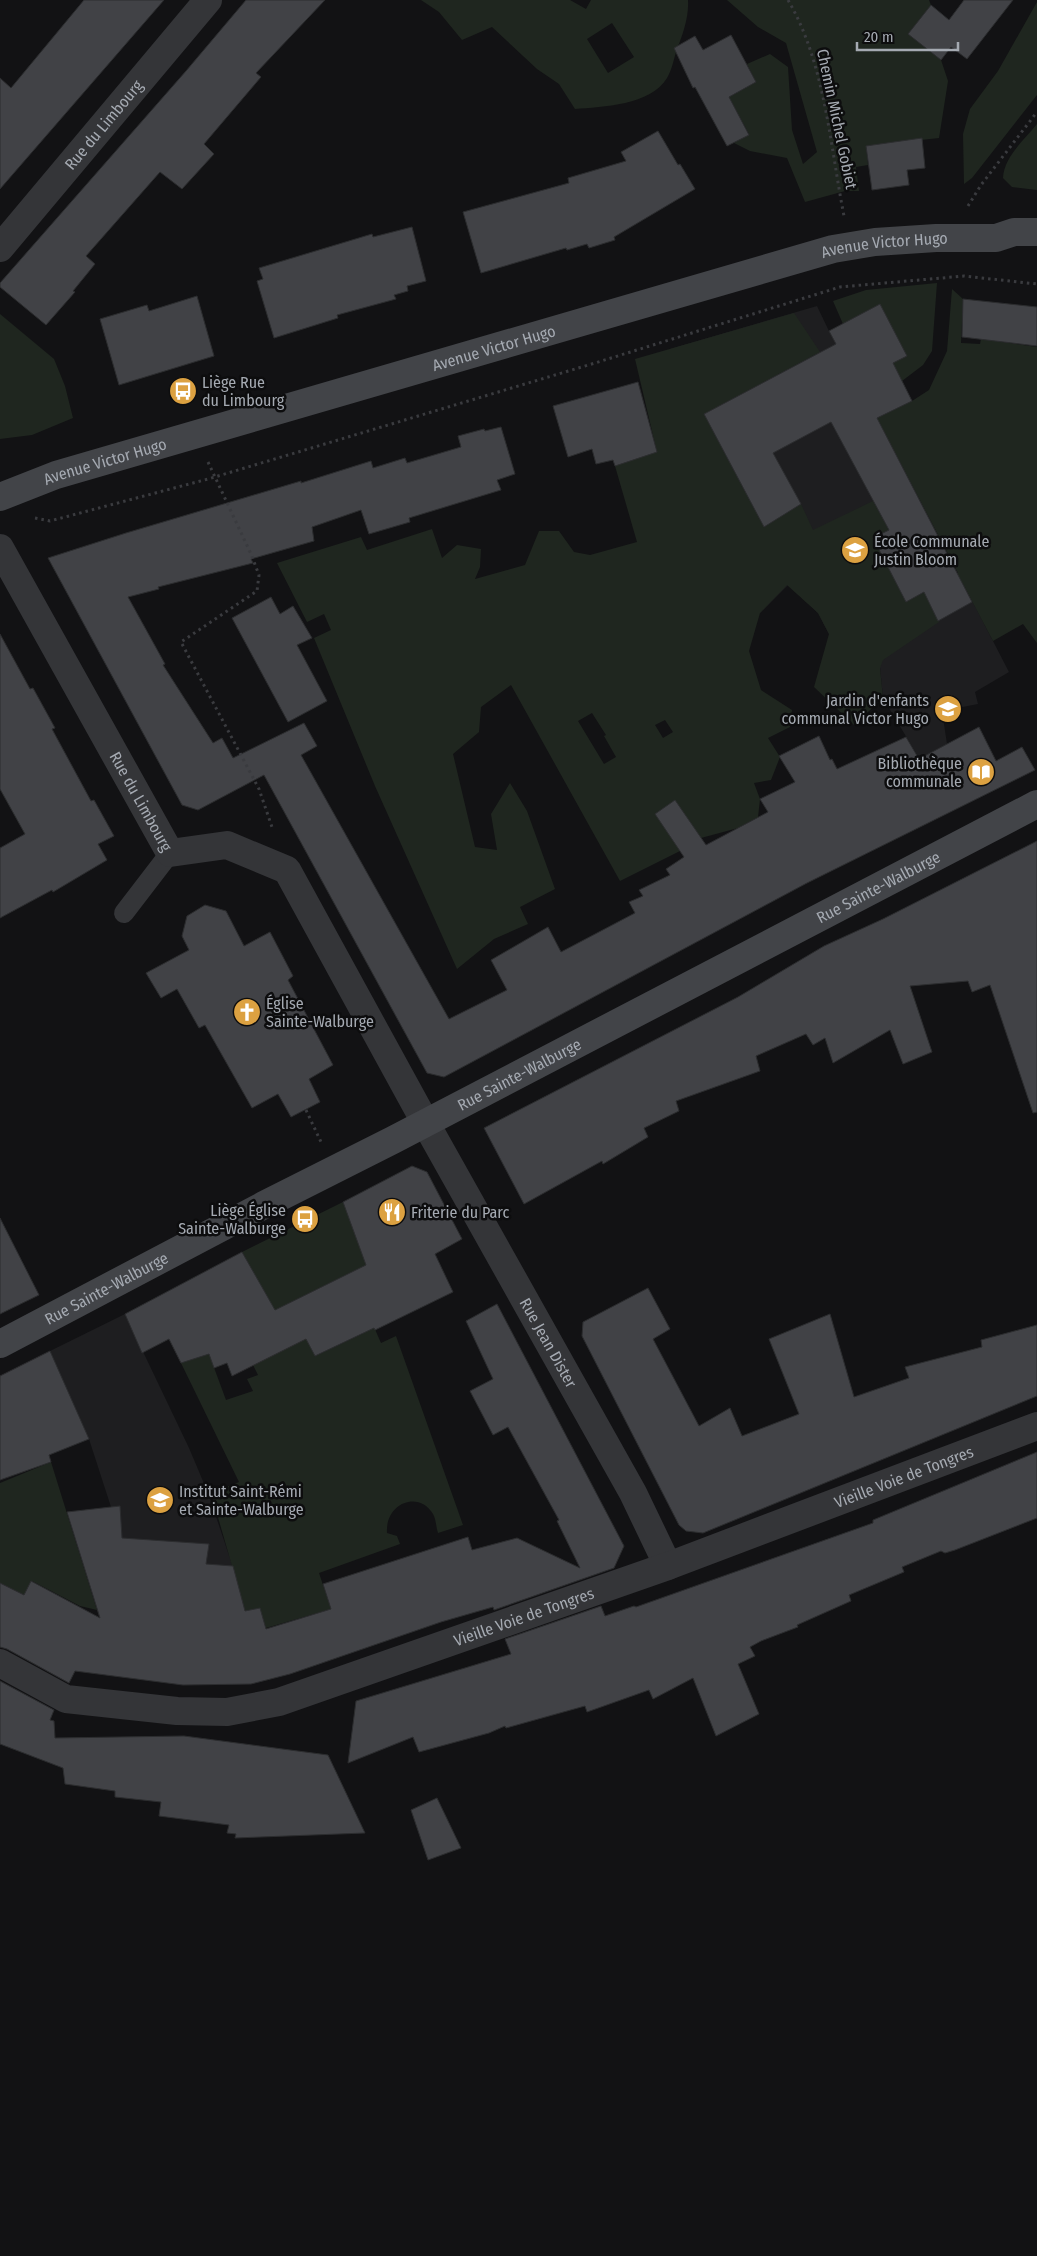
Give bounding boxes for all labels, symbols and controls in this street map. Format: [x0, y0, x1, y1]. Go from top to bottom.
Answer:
scale bar [857, 20, 958, 52]
text: 20 m [864, 28, 894, 46]
street label: Chemin Michel Gobiet [813, 47, 861, 191]
street label: Rue du Limbourg [60, 76, 147, 173]
street label: Avenue Victor Hugo [819, 228, 948, 262]
street label: Avenue Victor Hugo [430, 321, 558, 375]
place label: Liège Rue du Limbourg [202, 373, 285, 410]
bus stop icon: Liège Rue du Limbourg [168, 376, 198, 406]
street label: Avenue Victor Hugo [41, 434, 169, 489]
place label: École Communale Justin Bloom [874, 532, 989, 569]
school or university icon: École Communale Justin Bloom [840, 535, 870, 565]
place label: Jardin d'enfants communal Victor Hugo [781, 691, 929, 728]
school or university icon: Jardin d'enfants communal Victor Hugo [933, 694, 963, 724]
street label: Rue du Limbourg [106, 748, 177, 855]
place label: Bibliothèque communale [878, 754, 962, 791]
library icon: Bibliothèque communale [966, 757, 996, 787]
street label: Rue Sainte-Walburge [813, 847, 943, 927]
place label: Église Sainte-Walburge [266, 994, 374, 1031]
church icon: Église Sainte-Walburge [232, 997, 262, 1027]
street label: Rue Sainte-Walburge [454, 1034, 584, 1114]
restaurant icon: Friterie du Parc [377, 1197, 407, 1227]
place label: Liège Église Sainte-Walburge [178, 1201, 286, 1238]
place label: Friterie du Parc [411, 1203, 509, 1222]
bus stop icon: Liège Église Sainte-Walburge [290, 1204, 320, 1234]
street label: Rue Sainte-Walburge [41, 1248, 171, 1328]
street label: Rue Jean Dister [516, 1295, 582, 1391]
street label: Vieille Voie de Tongres [832, 1442, 976, 1512]
place label: Institut Saint-Rémi et Sainte-Walburge [179, 1482, 304, 1519]
school or university icon: Institut Saint-Rémi et Sainte-Walburge [145, 1485, 175, 1515]
street label: Vieille Voie de Tongres [451, 1583, 596, 1650]

